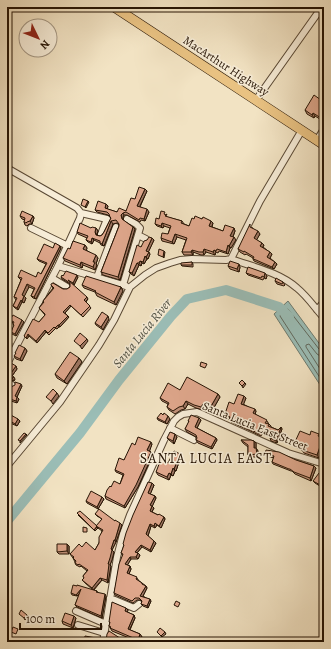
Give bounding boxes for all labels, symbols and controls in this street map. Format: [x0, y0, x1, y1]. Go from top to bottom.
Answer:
north arrow [18, 18, 58, 58]
street label: MacArthur Highway [180, 32, 273, 100]
text: N [37, 36, 53, 53]
water label: Santa Lucia River [109, 294, 176, 371]
street label: Santa Lucia East Street [200, 398, 310, 454]
district label: SANTA LUCIA EAST [140, 449, 272, 468]
scale bar [20, 605, 101, 631]
text: 100 m [26, 611, 55, 627]

